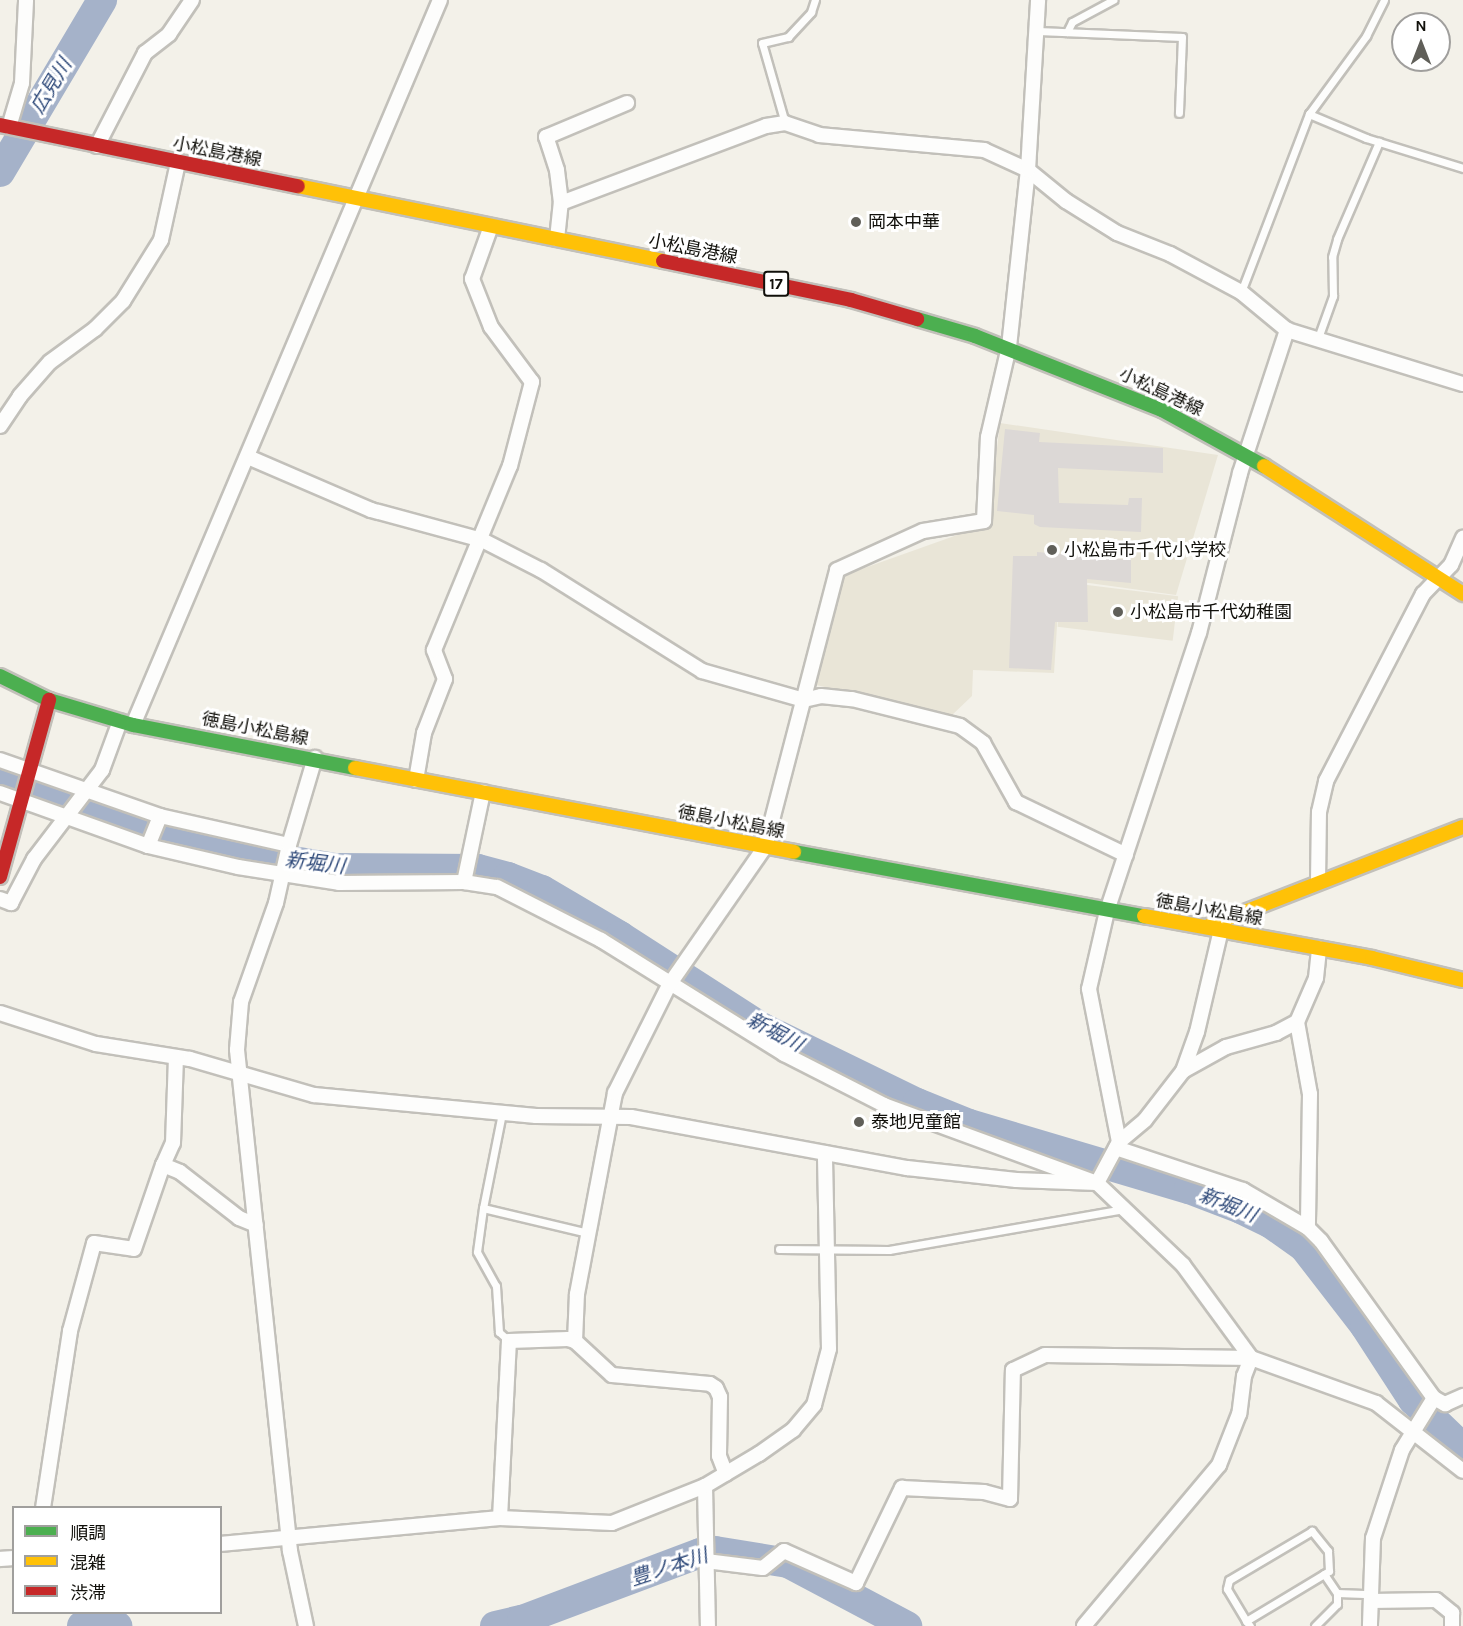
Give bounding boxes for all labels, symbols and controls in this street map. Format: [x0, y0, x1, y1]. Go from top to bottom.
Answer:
north arrow [1391, 12, 1451, 72]
text: N [1415, 16, 1427, 35]
water label: 広見川 [25, 54, 77, 118]
street label: 小松島港線 [171, 133, 263, 171]
place label: 岡本中華 [868, 211, 940, 233]
marker: 岡本中華 [849, 215, 863, 229]
street label: 小松島港線 [647, 230, 739, 268]
road number: 17 [762, 271, 790, 297]
street label: 小松島港線 [1116, 363, 1206, 421]
place label: 小松島市千代小学校 [1064, 539, 1226, 561]
marker: 小松島市千代小学校 [1045, 543, 1059, 557]
place label: 小松島市千代幼稚園 [1130, 601, 1292, 623]
marker: 小松島市千代幼稚園 [1111, 605, 1125, 619]
street label: 徳島小松島線 [200, 708, 310, 750]
street label: 徳島小松島線 [676, 801, 786, 843]
water label: 新堀川 [284, 847, 346, 879]
street label: 徳島小松島線 [1154, 890, 1264, 930]
water label: 新堀川 [743, 1007, 807, 1057]
place label: 泰地児童館 [871, 1111, 961, 1133]
marker: 泰地児童館 [852, 1115, 866, 1129]
water label: 新堀川 [1196, 1183, 1260, 1227]
legend [12, 1506, 222, 1614]
text: 順調 [70, 1522, 106, 1544]
water label: 豊ノ本川 [627, 1543, 711, 1591]
text: 混雑 [70, 1552, 106, 1574]
text: 渋滞 [70, 1582, 106, 1604]

